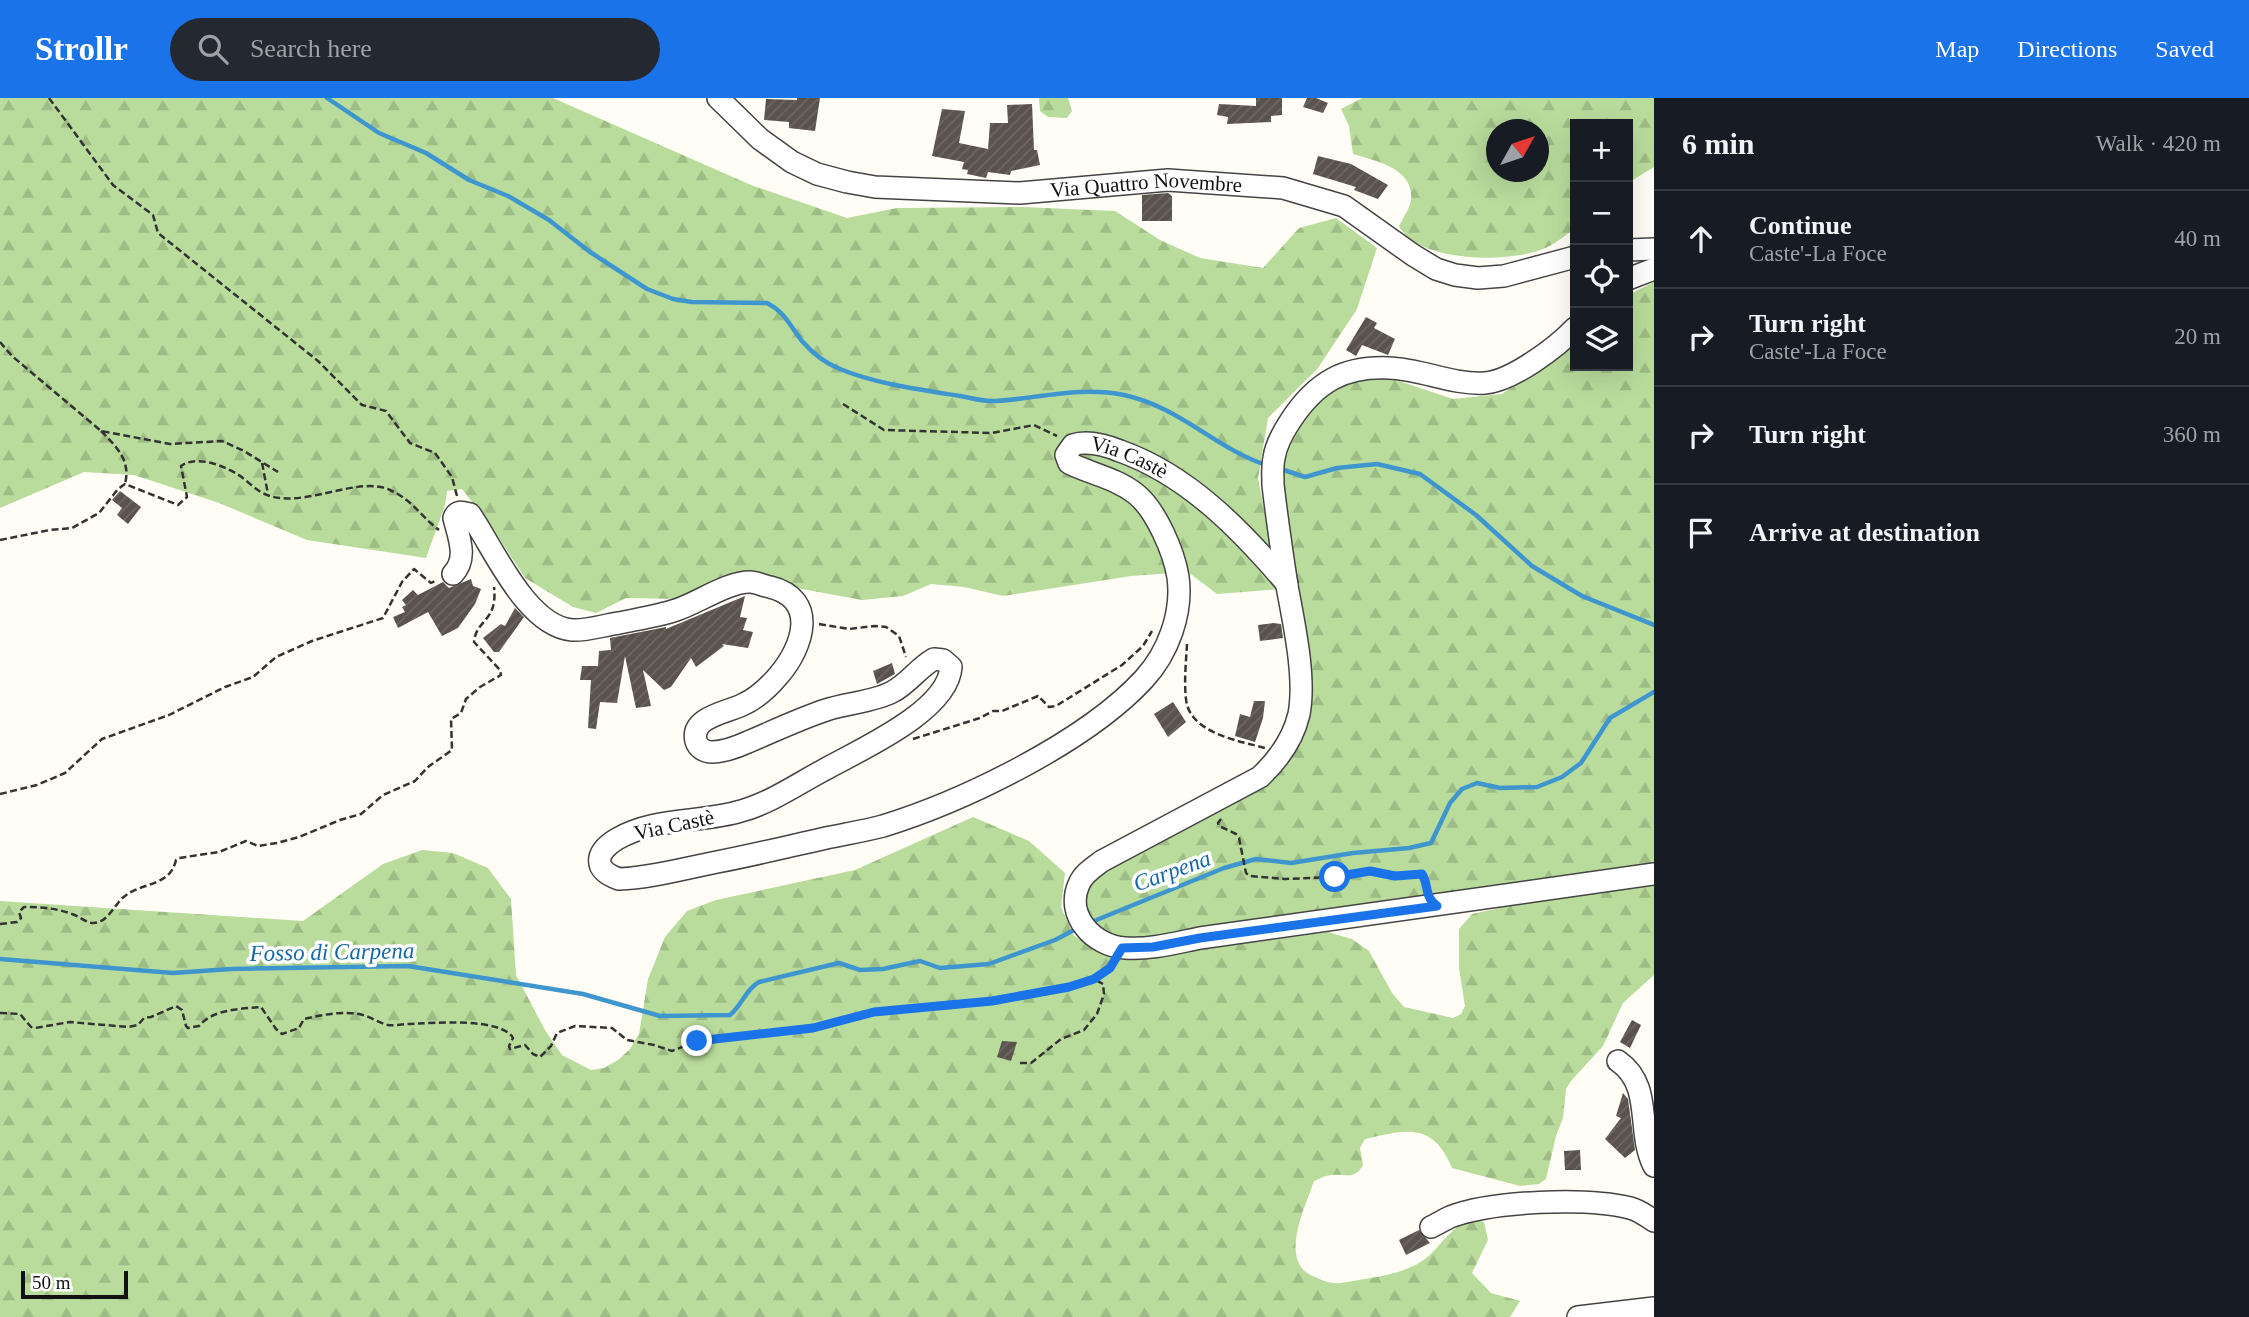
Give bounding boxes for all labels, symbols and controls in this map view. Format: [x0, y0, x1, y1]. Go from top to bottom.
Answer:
search box [170, 18, 660, 81]
icon: search [194, 30, 232, 68]
text: Strollr [35, 31, 128, 67]
text: Search here [250, 34, 372, 63]
text: Map [1935, 36, 1979, 62]
text: Directions [2017, 36, 2117, 62]
text: Saved [2155, 36, 2214, 62]
north arrow [1486, 119, 1549, 182]
map controls [1570, 119, 1633, 371]
button: + [1570, 119, 1633, 182]
text: 6 min [1682, 127, 1755, 160]
text: Walk · 420 m [2096, 131, 2221, 156]
street label: Via Quattro Novembre [1049, 168, 1243, 202]
button: − [1570, 182, 1633, 245]
text: Continue [1749, 211, 1852, 240]
icon: ahead [1682, 220, 1720, 258]
text: 40 m [2174, 226, 2221, 251]
text: Caste'-La Foce [1749, 241, 1887, 266]
button: locate [1570, 245, 1633, 308]
button: layers [1570, 308, 1633, 371]
text: Turn right [1749, 309, 1866, 338]
icon: right [1682, 318, 1720, 356]
text: 20 m [2174, 324, 2221, 349]
text: Caste'-La Foce [1749, 339, 1887, 364]
icon: right [1682, 416, 1720, 454]
text: Turn right [1749, 420, 1866, 449]
text: 360 m [2163, 422, 2221, 447]
street label: Via Castè [1089, 431, 1172, 483]
icon: arrive [1682, 514, 1720, 552]
text: Arrive at destination [1749, 518, 1980, 547]
street label: Via Castè [632, 805, 716, 845]
water label: Carpena [1130, 845, 1214, 897]
route start [1319, 861, 1350, 892]
water label: Fosso di Carpena [248, 938, 415, 966]
route end [681, 1025, 712, 1056]
scale bar [21, 1268, 128, 1300]
text: 50 m [32, 1272, 71, 1293]

